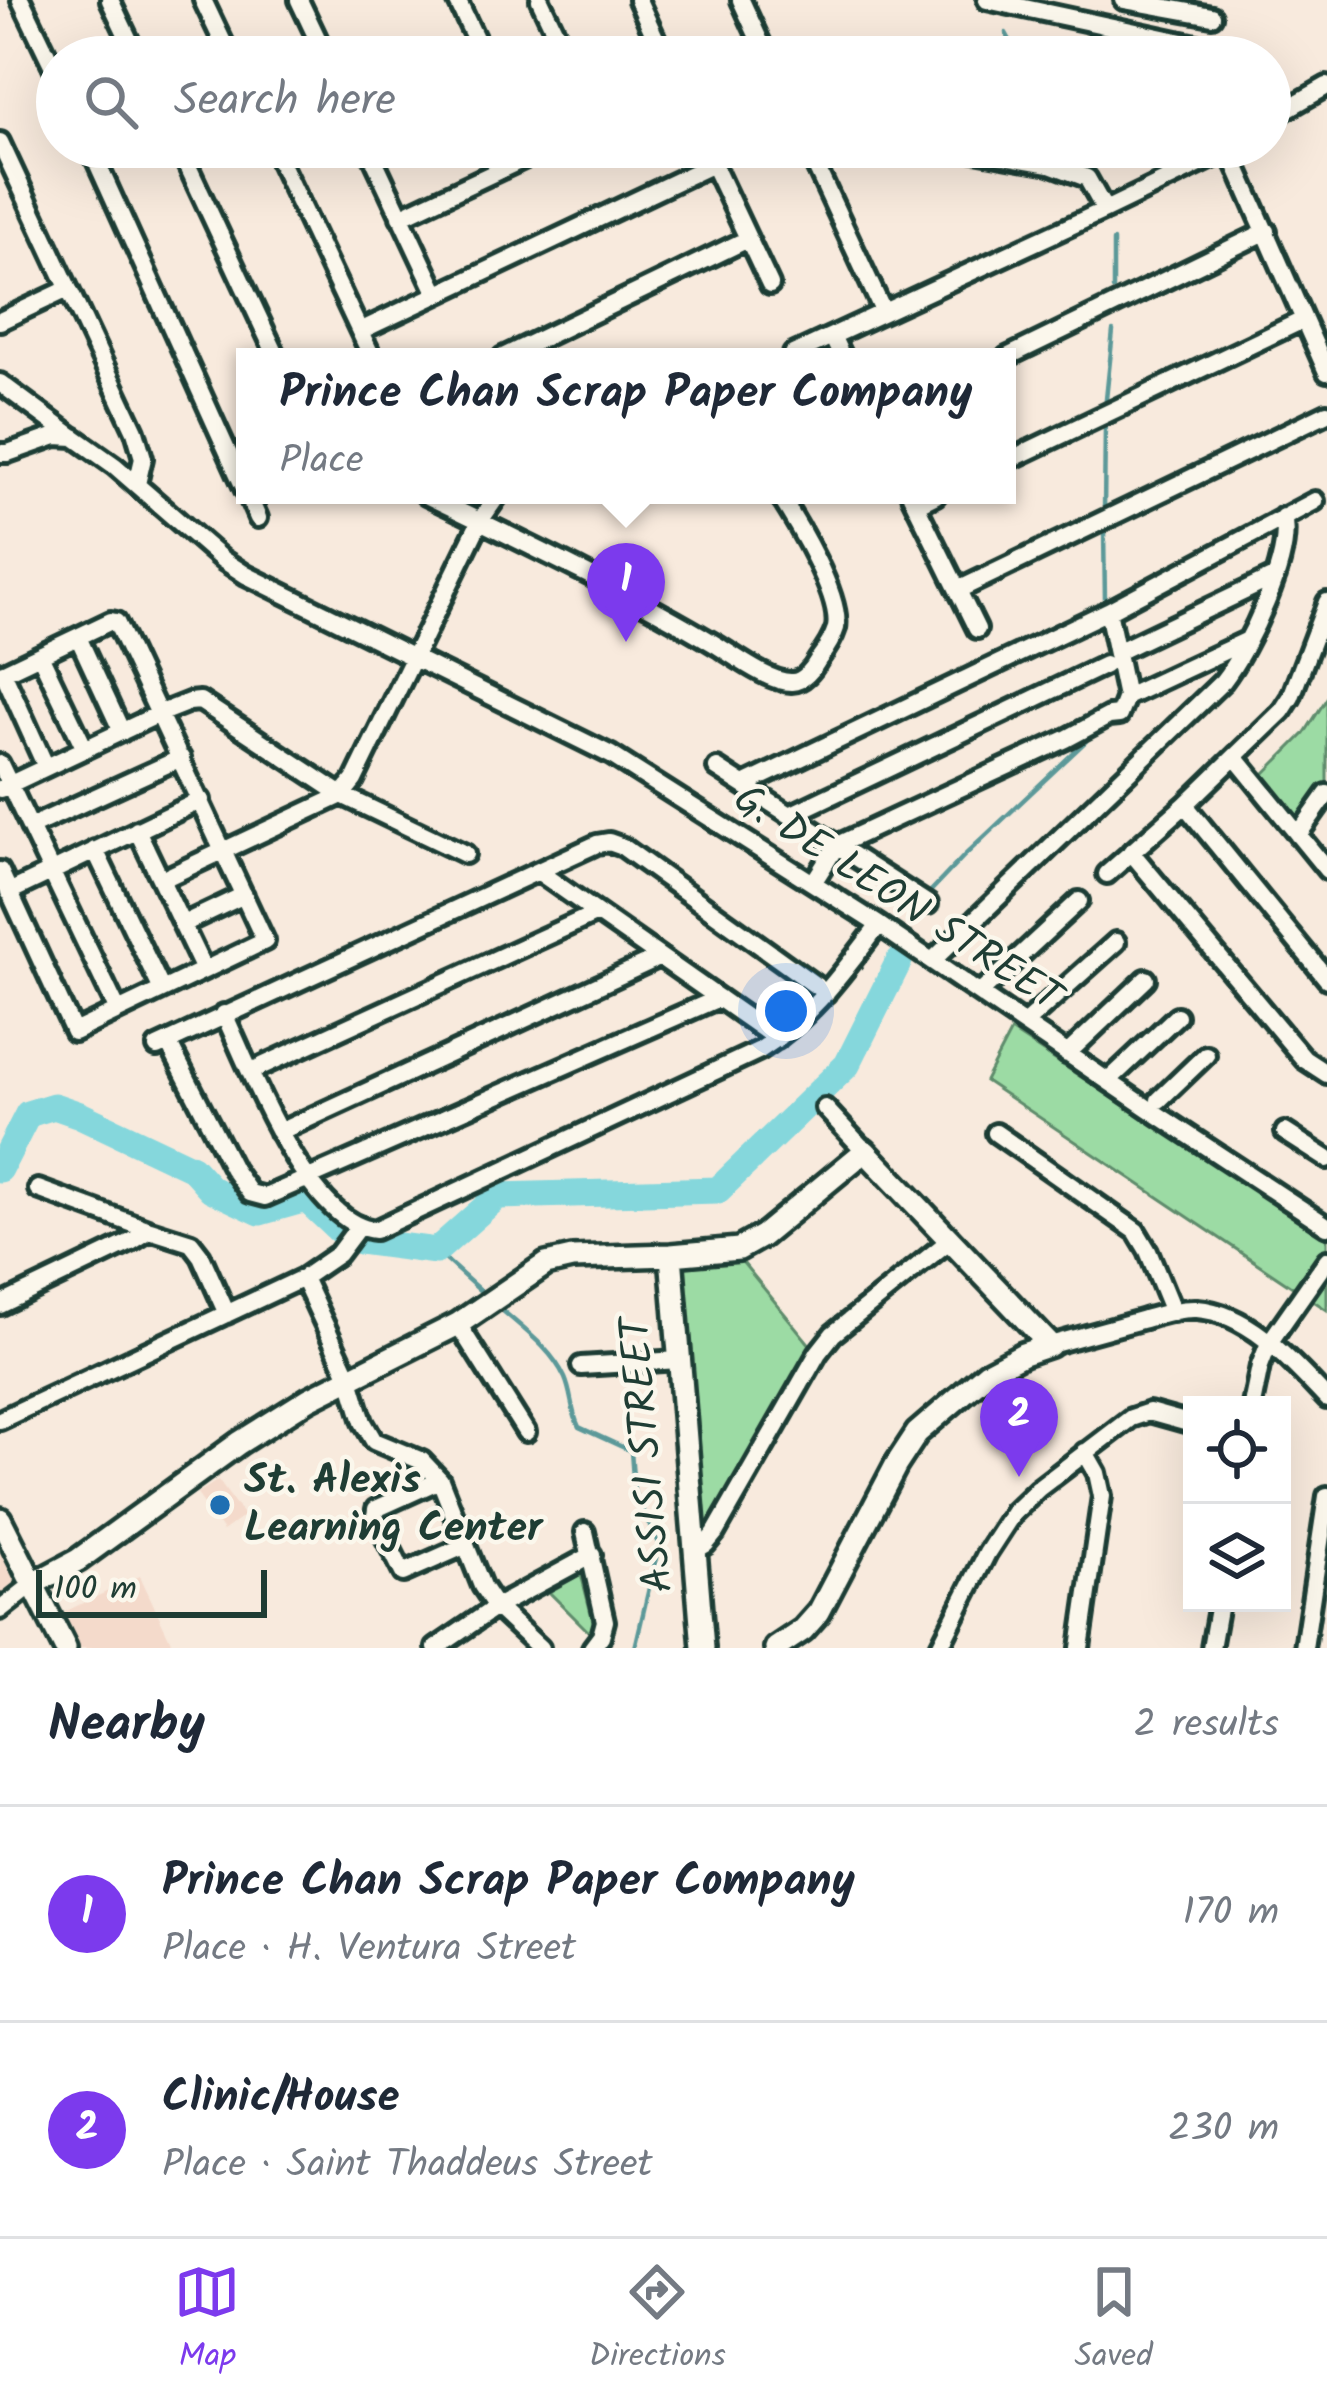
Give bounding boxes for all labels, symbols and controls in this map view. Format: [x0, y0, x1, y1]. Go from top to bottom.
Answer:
search box [36, 36, 1291, 168]
text: Search here [174, 66, 396, 138]
icon: search [78, 69, 144, 135]
popup [236, 348, 1016, 504]
text: Prince Chan Scrap Paper Company [280, 359, 972, 431]
text: Place [280, 431, 363, 493]
pin: 1 [587, 543, 665, 642]
street label: G. DE LEON STREET [719, 767, 1078, 1033]
your location [756, 981, 816, 1041]
street label: ASSISI STREET [602, 1311, 693, 1596]
pin: 2 [980, 1378, 1058, 1477]
map controls [1183, 1396, 1291, 1612]
button: locate [1183, 1396, 1291, 1504]
place label: St. Alexis Learning Center [244, 1448, 544, 1563]
marker: St. Alexis Learning Center [207, 1492, 233, 1518]
button: layers [1183, 1504, 1291, 1612]
scale bar [36, 1564, 267, 1617]
text: 100 m [54, 1564, 137, 1617]
text: Nearby [48, 1686, 205, 1767]
text: 2 results [1134, 1695, 1279, 1757]
text: Prince Chan Scrap Paper Company [162, 1847, 855, 1919]
text: 1 [81, 1883, 93, 1945]
text: 170 m [1183, 1883, 1279, 1945]
text: Place · H. Ventura Street [162, 1919, 576, 1981]
text: Clinic/House [162, 2063, 399, 2135]
text: 2 [76, 2099, 98, 2161]
text: 230 m [1168, 2099, 1279, 2161]
text: Place · Saint Thaddeus Street [162, 2135, 653, 2197]
tab: Map [174, 2259, 240, 2384]
tab: Directions [589, 2259, 726, 2384]
tab: Saved [1074, 2259, 1153, 2384]

